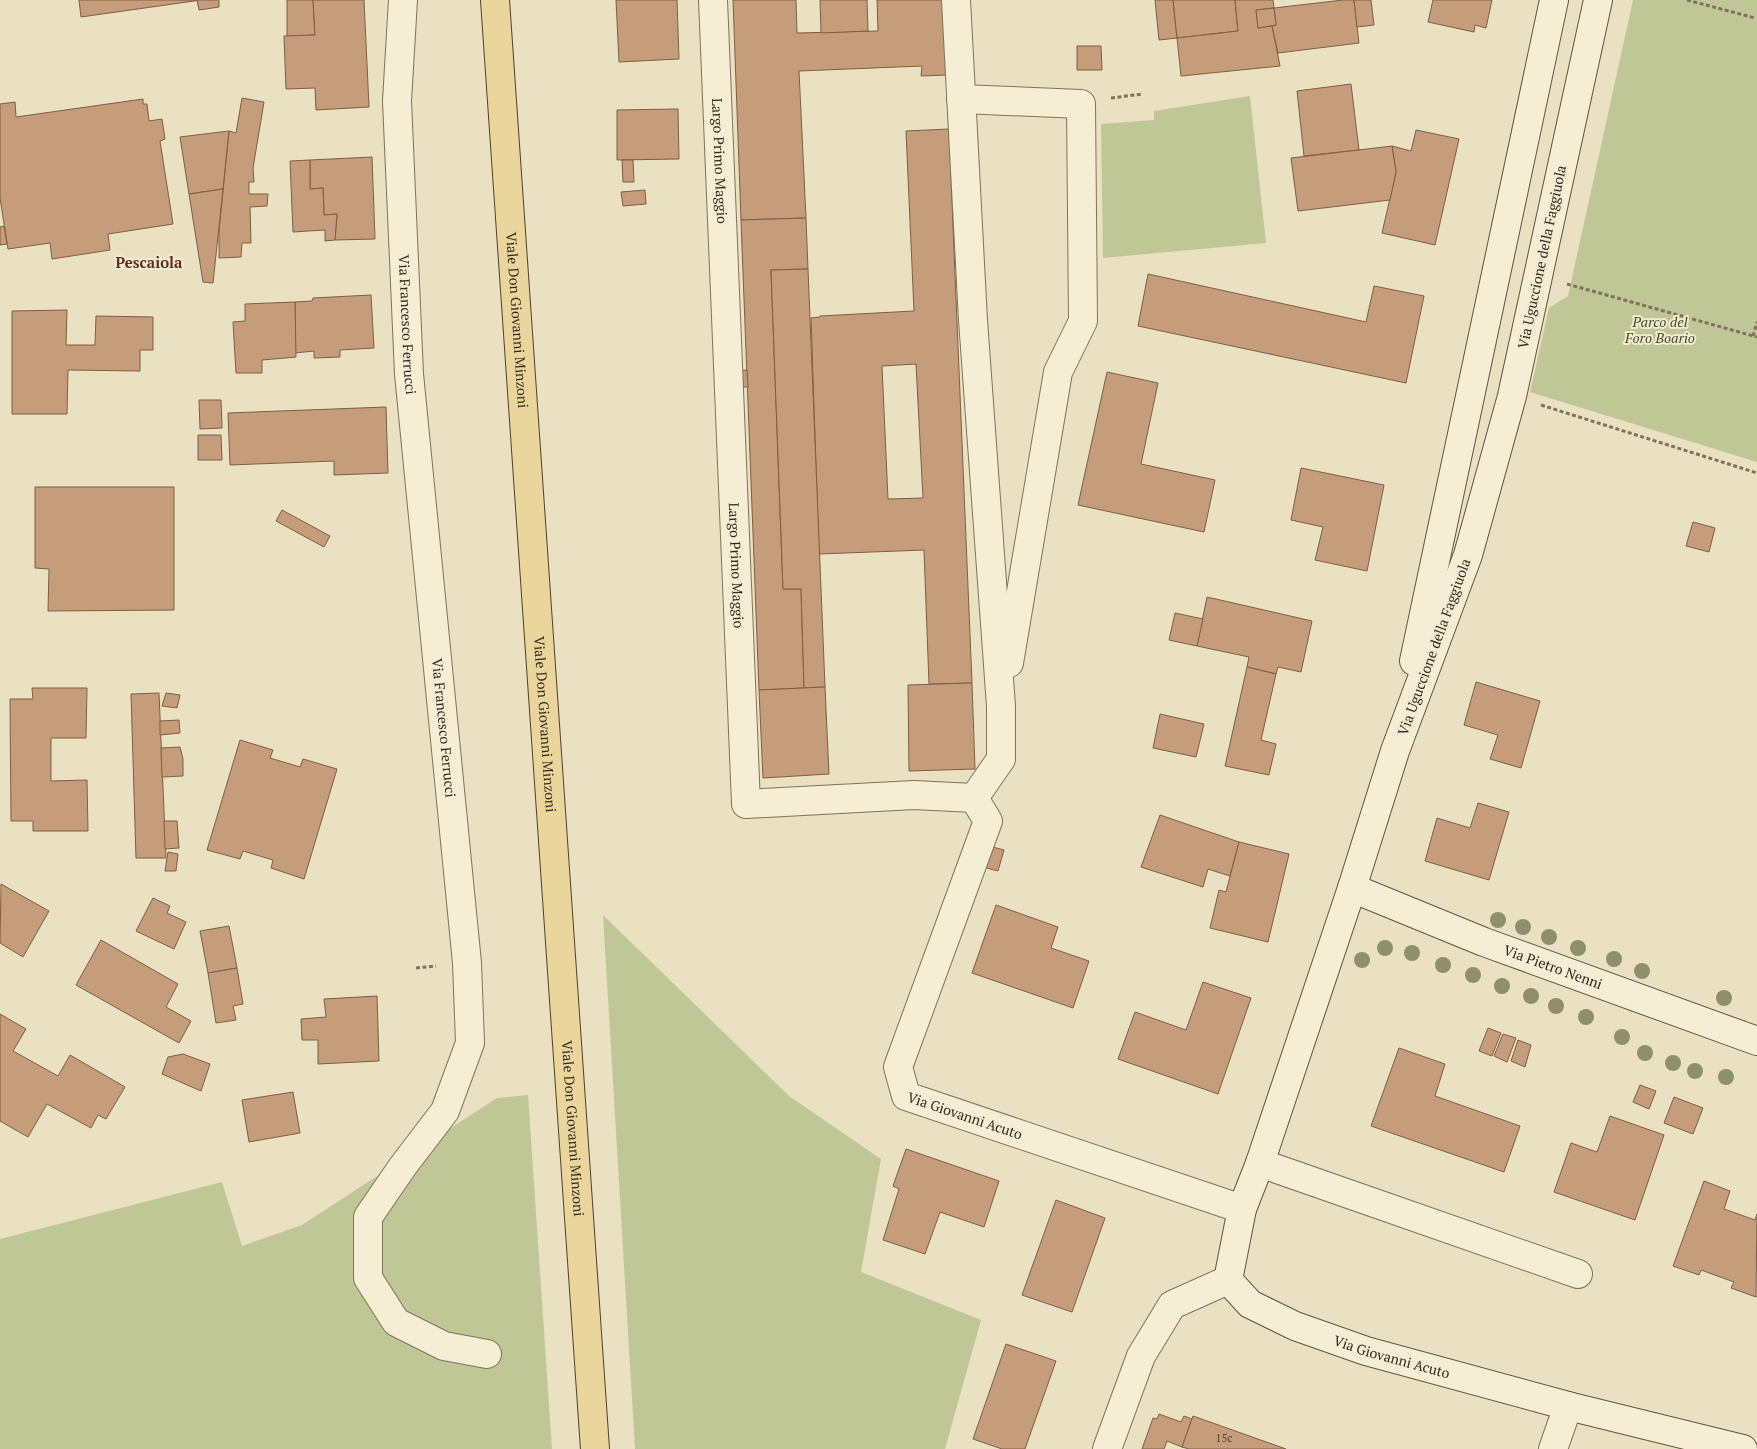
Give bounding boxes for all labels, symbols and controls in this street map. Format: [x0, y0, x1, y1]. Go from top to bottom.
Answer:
street label: Largo Primo Maggio [708, 98, 732, 224]
street label: Via Uguccione della Faggiuola [1513, 163, 1570, 350]
street label: Viale Don Giovanni Minzoni [502, 232, 533, 409]
district label: Pescaiola [116, 252, 183, 272]
street label: Via Francesco Ferrucci [395, 254, 421, 395]
park label: Parco del Foro Boario [1624, 312, 1695, 347]
street label: Largo Primo Maggio [725, 502, 749, 629]
street label: Via Uguccione della Faggiuola [1393, 556, 1474, 738]
street label: Viale Don Giovanni Minzoni [530, 636, 561, 813]
street label: Via Francesco Ferrucci [428, 657, 461, 798]
street label: Via Pietro Nenni [1501, 940, 1605, 993]
street label: Viale Don Giovanni Minzoni [558, 1040, 589, 1217]
street label: Via Giovanni Acuto [905, 1087, 1025, 1144]
street label: Via Giovanni Acuto [1331, 1330, 1452, 1383]
house number: 15c [1216, 1431, 1232, 1445]

